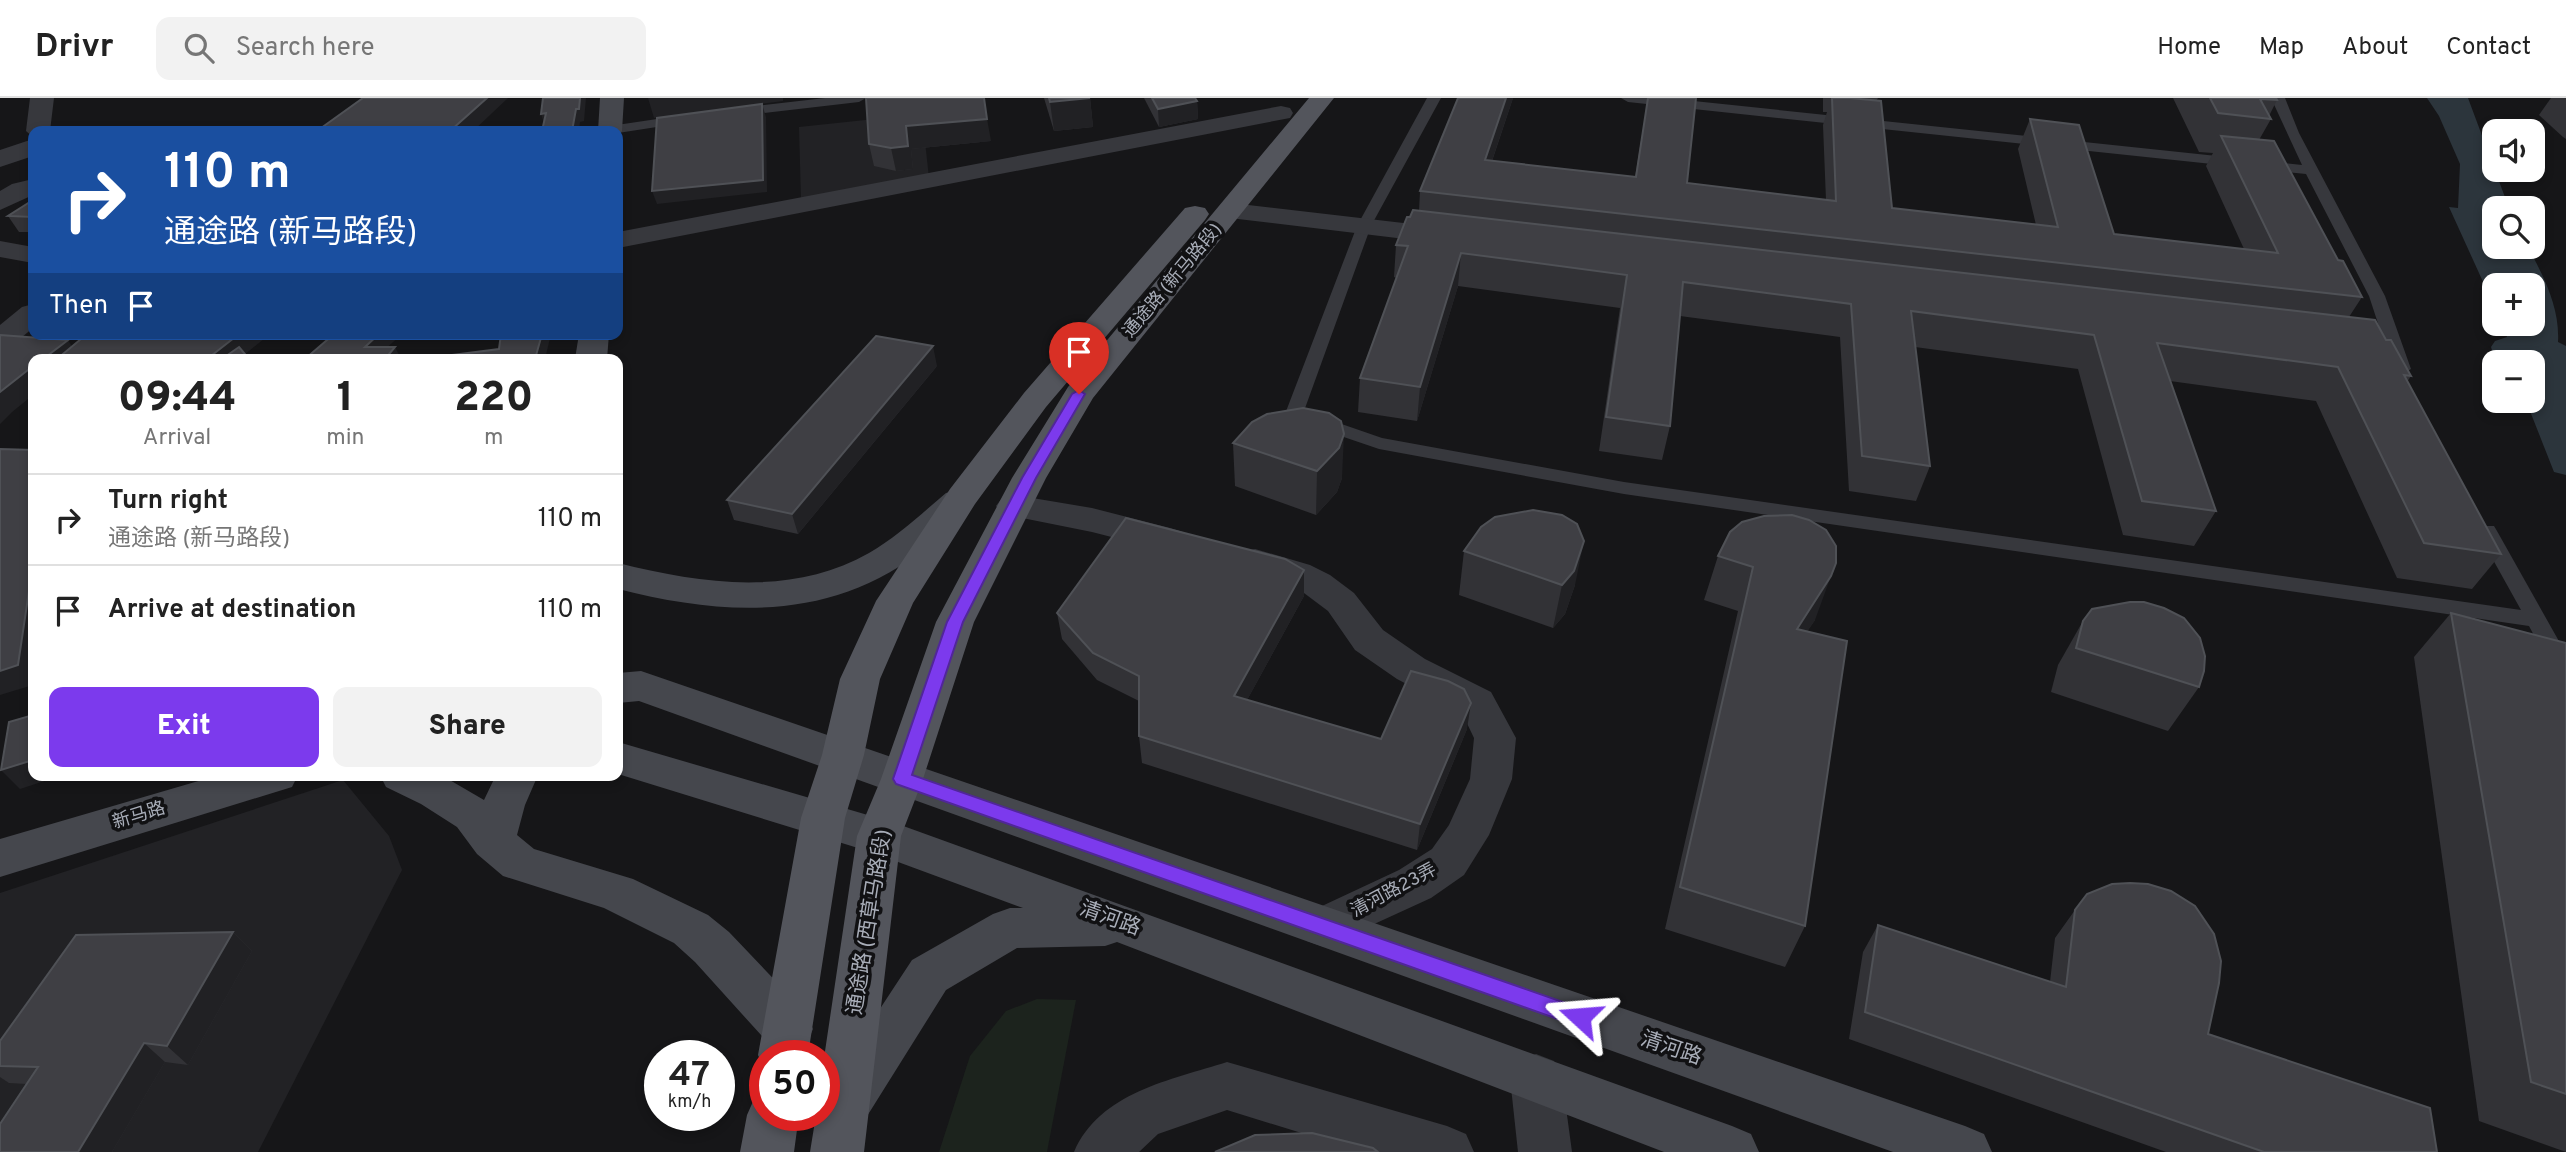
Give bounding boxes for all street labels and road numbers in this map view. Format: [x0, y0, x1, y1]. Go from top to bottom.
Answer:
street label: 通途路 (新马路段) [1118, 219, 1228, 343]
street label: 新马路 [110, 797, 168, 835]
street label: 通途路 (西草马路段) [842, 827, 898, 1017]
street label: 清河路23弄 [1347, 859, 1441, 923]
street label: 清河路 [1076, 896, 1144, 942]
street label: 清河路 [1637, 1026, 1705, 1072]

